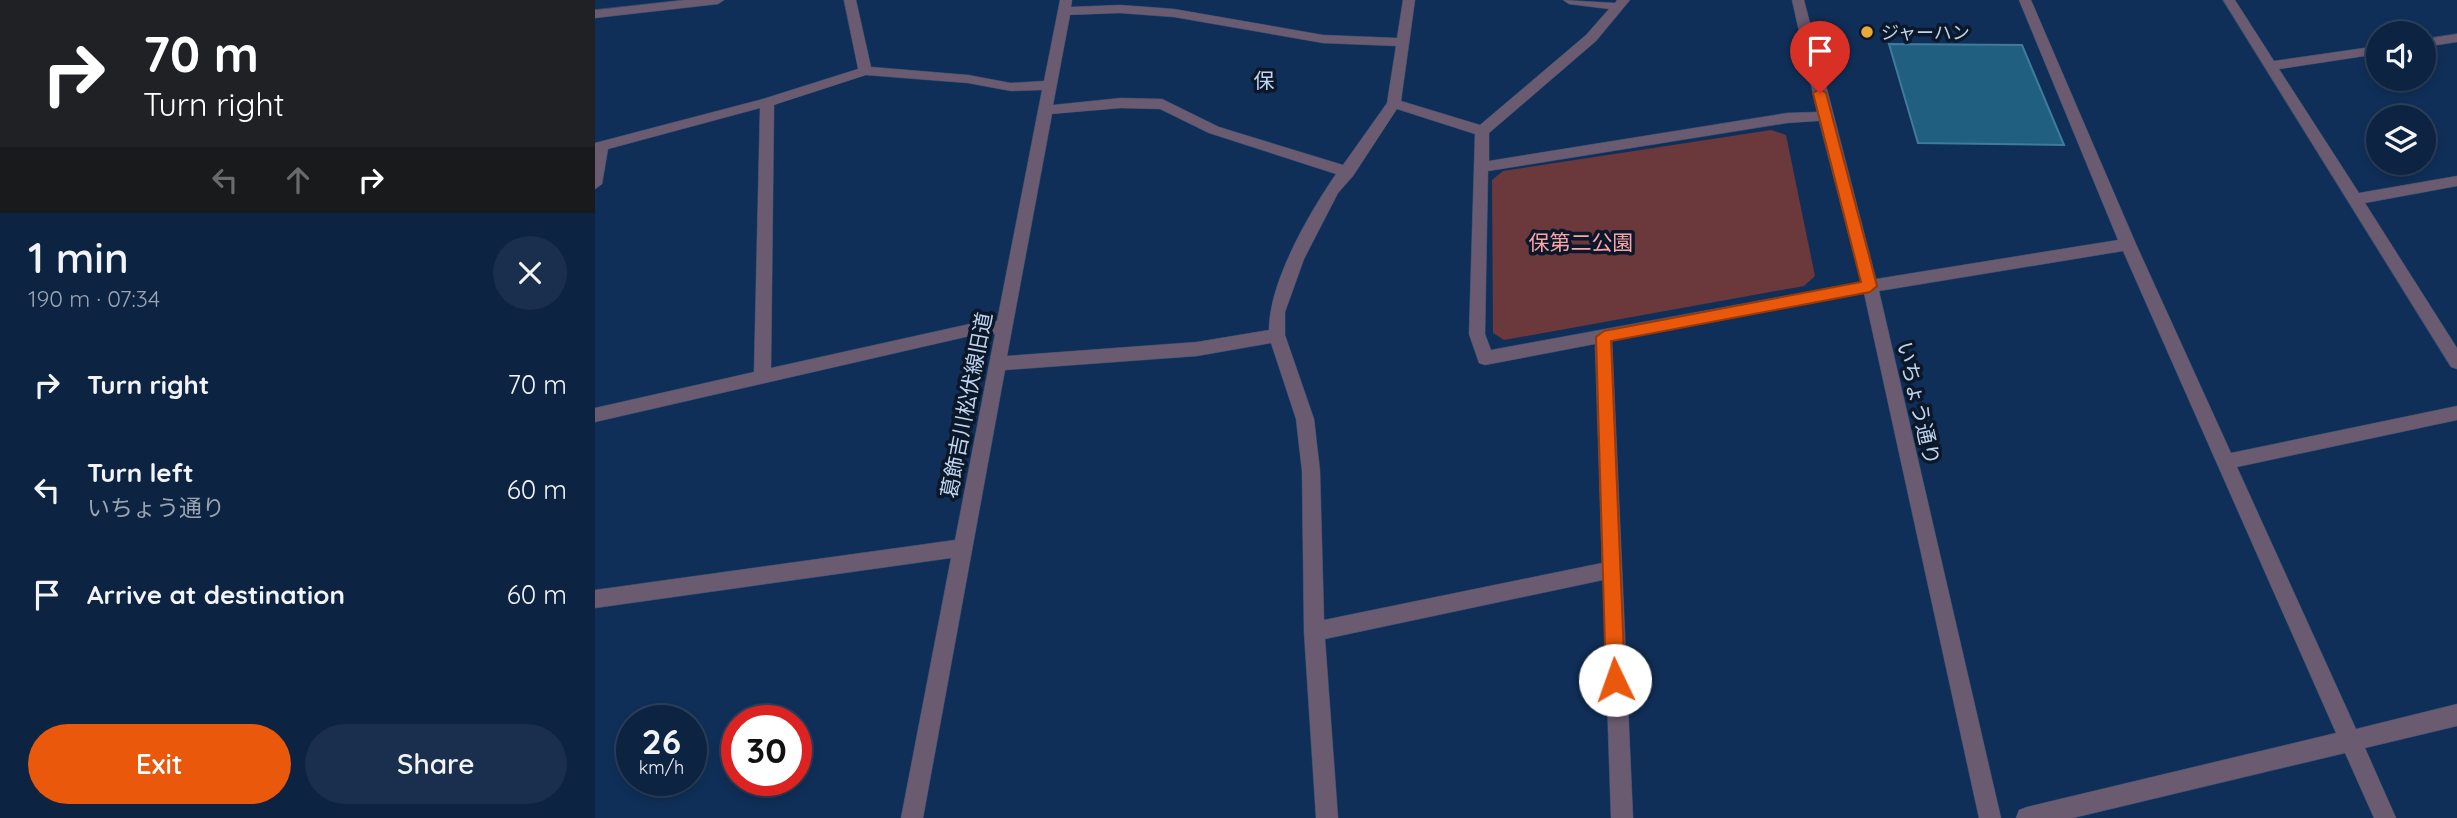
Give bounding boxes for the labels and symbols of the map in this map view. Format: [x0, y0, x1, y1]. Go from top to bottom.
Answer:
pin [1790, 21, 1850, 93]
place label: ジャーハン [1881, 21, 1970, 44]
marker: ジャーハン [1859, 24, 1875, 40]
district label: 保 [1254, 67, 1275, 93]
park label: 保第二公園 [1529, 229, 1634, 255]
street label: 葛飾吉川松伏線旧道 [935, 310, 997, 500]
street label: いちょう通り [1892, 339, 1946, 467]
position arrow [1578, 643, 1652, 717]
speed limit sign: 30 [721, 705, 812, 796]

